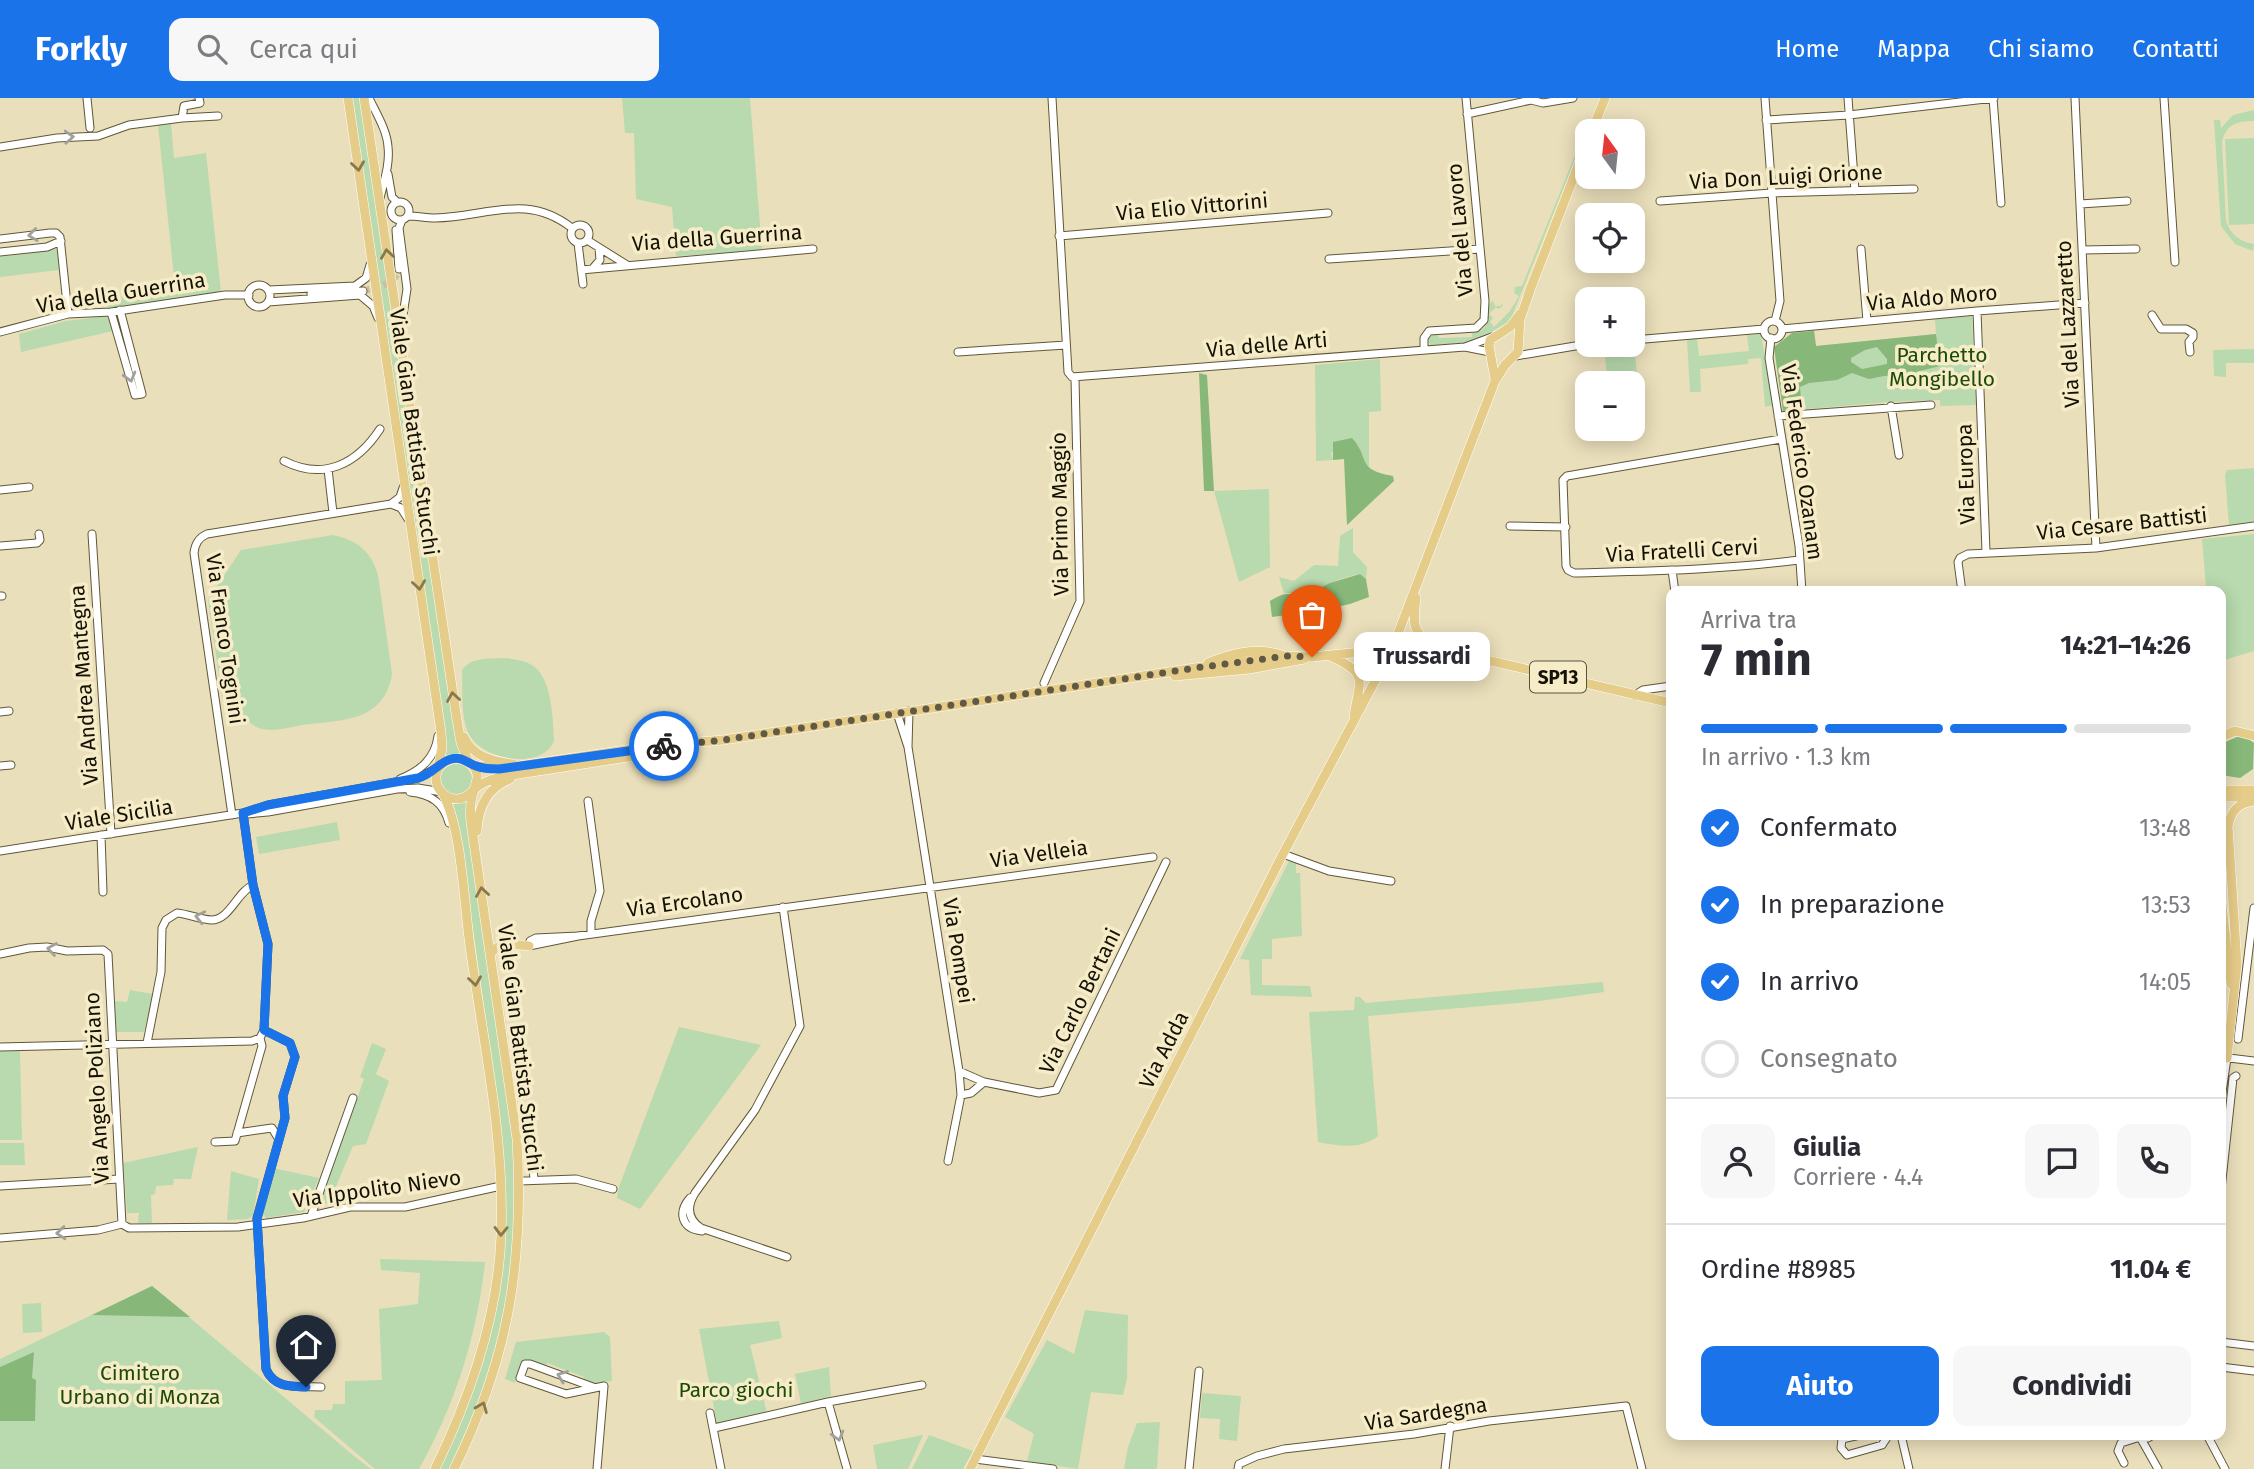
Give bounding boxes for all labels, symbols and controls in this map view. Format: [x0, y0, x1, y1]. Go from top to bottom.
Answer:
search box [169, 18, 659, 81]
text: Forkly [35, 29, 127, 69]
icon: search [193, 30, 231, 68]
text: Cerca qui [249, 34, 358, 65]
text: Home [1775, 35, 1839, 63]
text: Mappa [1877, 35, 1950, 63]
text: Chi siamo [1988, 35, 2094, 63]
text: Contatti [2132, 35, 2219, 63]
north arrow [1575, 119, 1645, 189]
map controls [1575, 119, 1645, 441]
one-way arrow [64, 130, 75, 145]
street label: Via Don Luigi Orione [1689, 159, 1883, 195]
one-way arrow [350, 160, 365, 171]
street label: Via del Lavoro [1441, 162, 1479, 298]
street label: Via Elio Vittorini [1115, 187, 1269, 227]
button: locate [1575, 203, 1645, 273]
street label: Via della Guerrina [631, 219, 803, 257]
one-way arrow [27, 228, 39, 243]
street label: Via del Lazzaretto [2051, 240, 2085, 408]
one-way arrow [380, 248, 395, 259]
street label: Via della Guerrina [35, 267, 207, 319]
street label: Via Aldo Moro [1865, 279, 1999, 317]
button: + [1575, 287, 1645, 357]
street label: Viale Gian Battista Stucchi [384, 307, 444, 557]
street label: Via delle Arti [1205, 327, 1329, 363]
park label: Parchetto Mongibello [1889, 342, 1995, 392]
street label: Via Federico Ozanam [1775, 362, 1829, 562]
one-way arrow [121, 371, 136, 383]
button: − [1575, 371, 1645, 441]
street label: Via Europa [1951, 423, 1981, 525]
street label: Via Primo Maggio [1046, 432, 1074, 596]
street label: Via Cesare Battisti [2035, 502, 2209, 546]
street label: Via Fratelli Cervi [1605, 534, 1759, 568]
street label: Via Franco Tognini [200, 552, 250, 726]
one-way arrow [411, 579, 426, 591]
street label: Via Andrea Mantegna [64, 584, 104, 786]
pin [1282, 585, 1342, 657]
icon: bag [1293, 596, 1331, 634]
text: Arriva tra [1701, 606, 1797, 634]
text: 14:21–14:26 [2060, 630, 2191, 661]
callout: Trussardi [1354, 632, 1490, 682]
text: 7 min [1701, 632, 1812, 687]
text: Trussardi [1373, 642, 1471, 670]
road number: SP13 [1530, 662, 1586, 692]
one-way arrow [446, 691, 461, 703]
courier [629, 711, 699, 781]
icon: bike [645, 727, 683, 765]
text: In arrivo · 1.3 km [1701, 743, 1871, 771]
street label: Viale Sicilia [63, 794, 175, 836]
icon: check [1701, 809, 1739, 847]
text: Confermato [1760, 812, 1898, 843]
text: 13:48 [2139, 814, 2191, 842]
street label: Via Velleia [989, 834, 1089, 874]
street label: Via Ercolano [625, 881, 745, 923]
icon: check [1701, 886, 1739, 924]
one-way arrow [475, 887, 490, 898]
text: In preparazione [1760, 889, 1945, 920]
text: 13:53 [2141, 891, 2191, 919]
street label: Via Pompei [937, 896, 979, 1006]
one-way arrow [194, 911, 206, 926]
street label: Viale Gian Battista Stucchi [492, 923, 548, 1173]
street label: Via Carlo Bertani [1033, 924, 1127, 1078]
one-way arrow [46, 942, 58, 957]
icon: check [1701, 963, 1739, 1001]
text: In arrivo [1760, 966, 1859, 997]
text: 14:05 [2139, 968, 2191, 996]
one-way arrow [467, 975, 482, 987]
street label: Via Angelo Poliziano [79, 992, 115, 1184]
street label: Via Adda [1134, 1007, 1194, 1093]
text: Consegnato [1760, 1043, 1898, 1074]
button: person [1701, 1124, 1775, 1198]
button: chat [2025, 1124, 2099, 1198]
button: phone [2117, 1124, 2191, 1198]
text: Giulia [1793, 1132, 1861, 1163]
text: Corriere · 4.4 [1793, 1163, 1923, 1191]
street label: Via Ippolito Nievo [291, 1164, 463, 1214]
one-way arrow [56, 1225, 67, 1240]
one-way arrow [493, 1226, 508, 1237]
text: Ordine #8985 [1701, 1254, 1856, 1285]
text: 11.04 € [2110, 1254, 2191, 1285]
pin [276, 1315, 336, 1387]
icon: home [287, 1326, 325, 1364]
button: Aiuto [1701, 1346, 1939, 1426]
button: Condividi [1953, 1346, 2191, 1426]
park label: Cimitero Urbano di Monza [59, 1360, 221, 1410]
one-way arrow [556, 1370, 568, 1384]
park label: Parco giochi [679, 1377, 793, 1403]
street label: Via Sardegna [1363, 1391, 1489, 1437]
one-way arrow [473, 1401, 487, 1413]
one-way arrow [829, 1429, 844, 1441]

